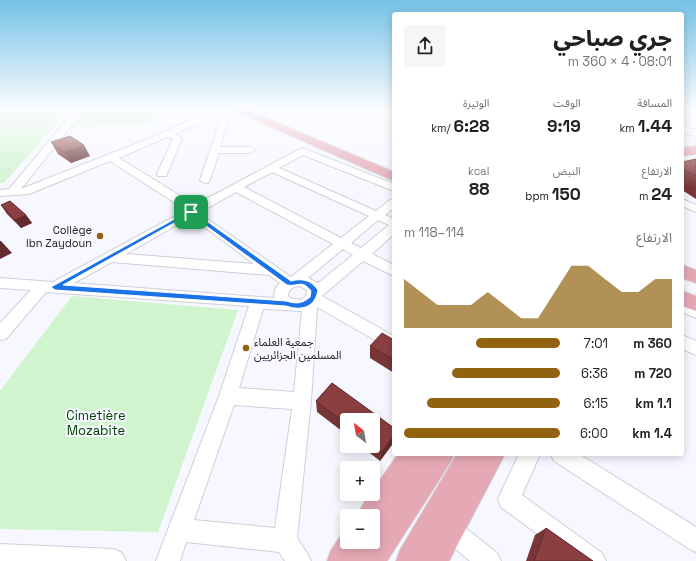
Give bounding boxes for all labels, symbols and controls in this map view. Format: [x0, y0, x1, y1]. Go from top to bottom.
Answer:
text: جري صباحي [553, 24, 672, 52]
button: share [404, 25, 446, 67]
text: 08:01 · 4 × 360 m [568, 53, 672, 70]
text: الوتيرة [463, 96, 489, 110]
text: الوقت [553, 96, 581, 110]
text: المسافة [637, 96, 672, 110]
text: 6:28 [453, 115, 489, 137]
text: 9:19 [547, 115, 581, 137]
text: 1.44 [638, 115, 672, 137]
text: /km [431, 121, 453, 135]
text: km [619, 121, 638, 135]
text: kcal [468, 164, 489, 178]
text: النبض [553, 164, 581, 178]
text: الارتفاع [642, 164, 672, 178]
text: 88 [469, 178, 489, 200]
text: 150 [552, 183, 581, 205]
text: 24 [651, 183, 672, 205]
text: bpm [525, 189, 552, 203]
text: m [639, 189, 651, 203]
pin [174, 195, 208, 229]
icon: arrive [180, 201, 202, 223]
place label: Collège Ibn Zaydoun [26, 223, 92, 250]
text: 114–118 m [404, 224, 464, 241]
text: الارتفاع [636, 229, 672, 246]
marker: Collège Ibn Zaydoun [95, 231, 105, 241]
place label: جمعية العلماء المسلمين الجزائريين [254, 335, 341, 362]
text: 7:01 [584, 335, 608, 352]
text: 360 m [633, 335, 672, 352]
marker: جمعية العلماء المسلمين الجزائريين [241, 343, 251, 353]
text: 6:36 [581, 365, 608, 382]
text: 720 m [634, 365, 672, 382]
text: 6:15 [584, 395, 608, 412]
text: 1.1 km [635, 395, 672, 412]
park label: Cimetière Mozabite [66, 407, 126, 439]
north arrow [340, 413, 380, 453]
map controls [340, 413, 380, 549]
text: 6:00 [580, 425, 608, 442]
text: 1.4 km [632, 425, 672, 442]
button: + [340, 461, 380, 501]
button: − [340, 509, 380, 549]

